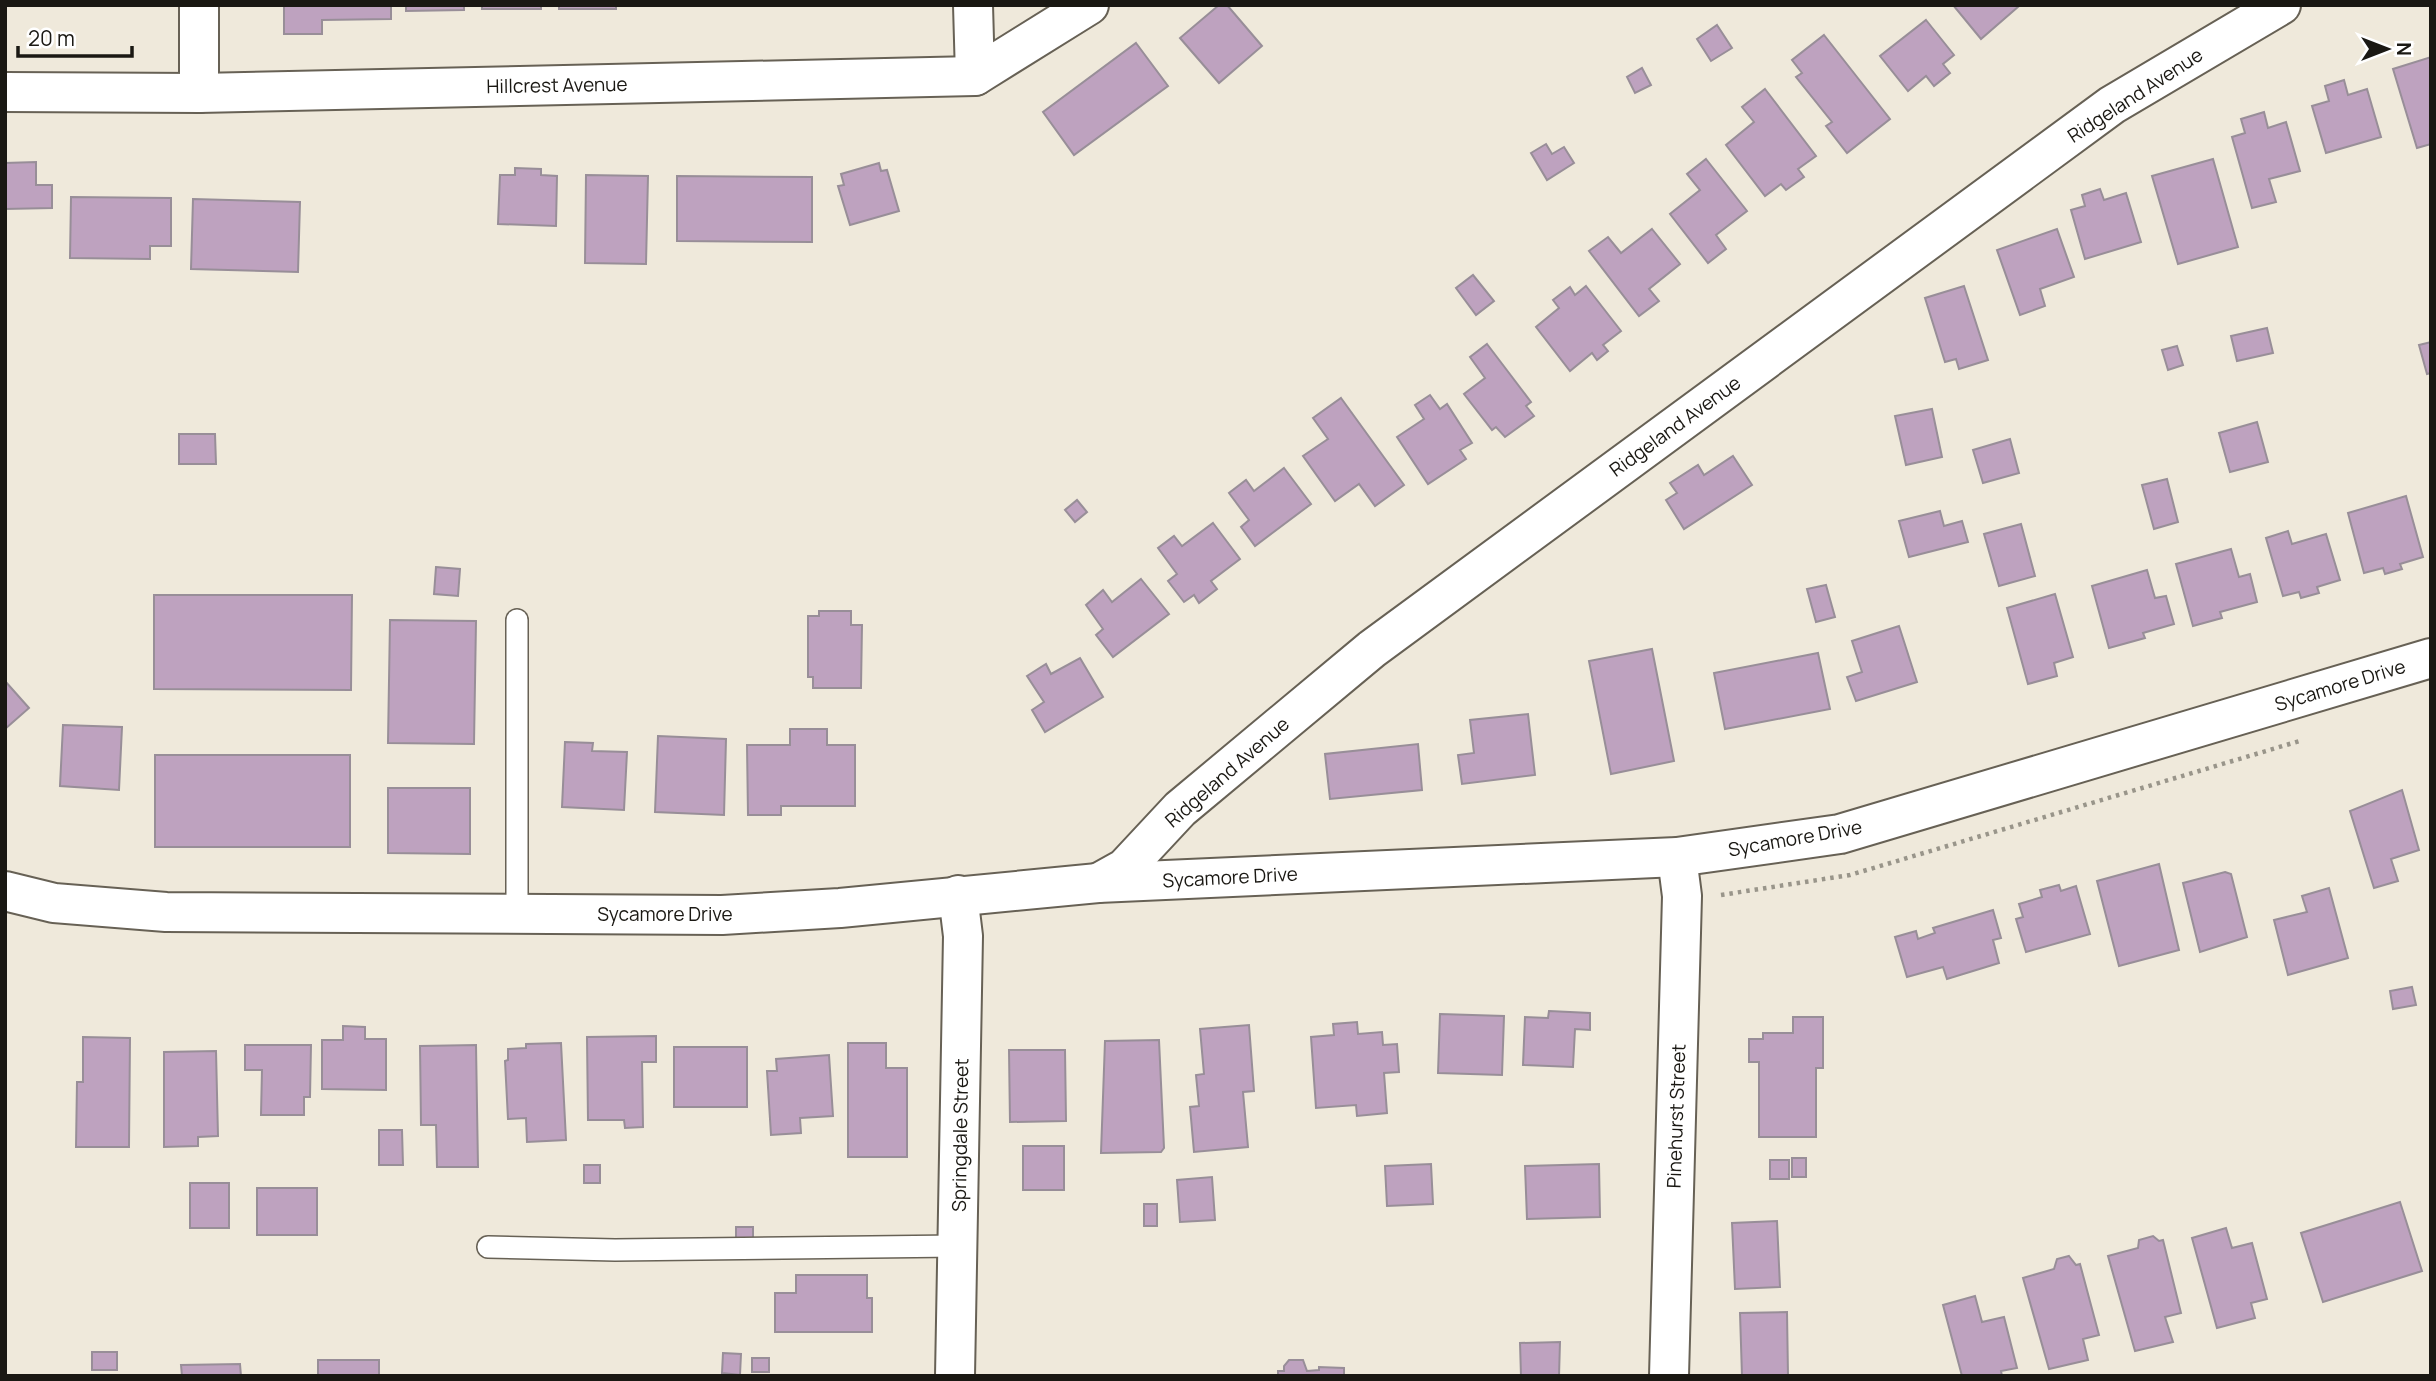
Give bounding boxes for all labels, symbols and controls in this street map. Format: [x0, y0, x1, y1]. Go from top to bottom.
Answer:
scale bar [18, 14, 131, 58]
north arrow [2352, 14, 2422, 84]
text: 20 m [28, 24, 75, 52]
street label: Ridgeland Avenue [2062, 42, 2208, 148]
text: N [2391, 42, 2417, 56]
street label: Hillcrest Avenue [486, 71, 628, 99]
street label: Ridgeland Avenue [1604, 370, 1746, 482]
street label: Sycamore Drive [2271, 653, 2409, 717]
street label: Ridgeland Avenue [1159, 711, 1295, 833]
street label: Sycamore Drive [1726, 813, 1864, 863]
street label: Sycamore Drive [1162, 860, 1298, 894]
street label: Sycamore Drive [597, 901, 733, 927]
street label: Pinehurst Street [1660, 1043, 1692, 1189]
street label: Springdale Street [946, 1058, 974, 1212]

